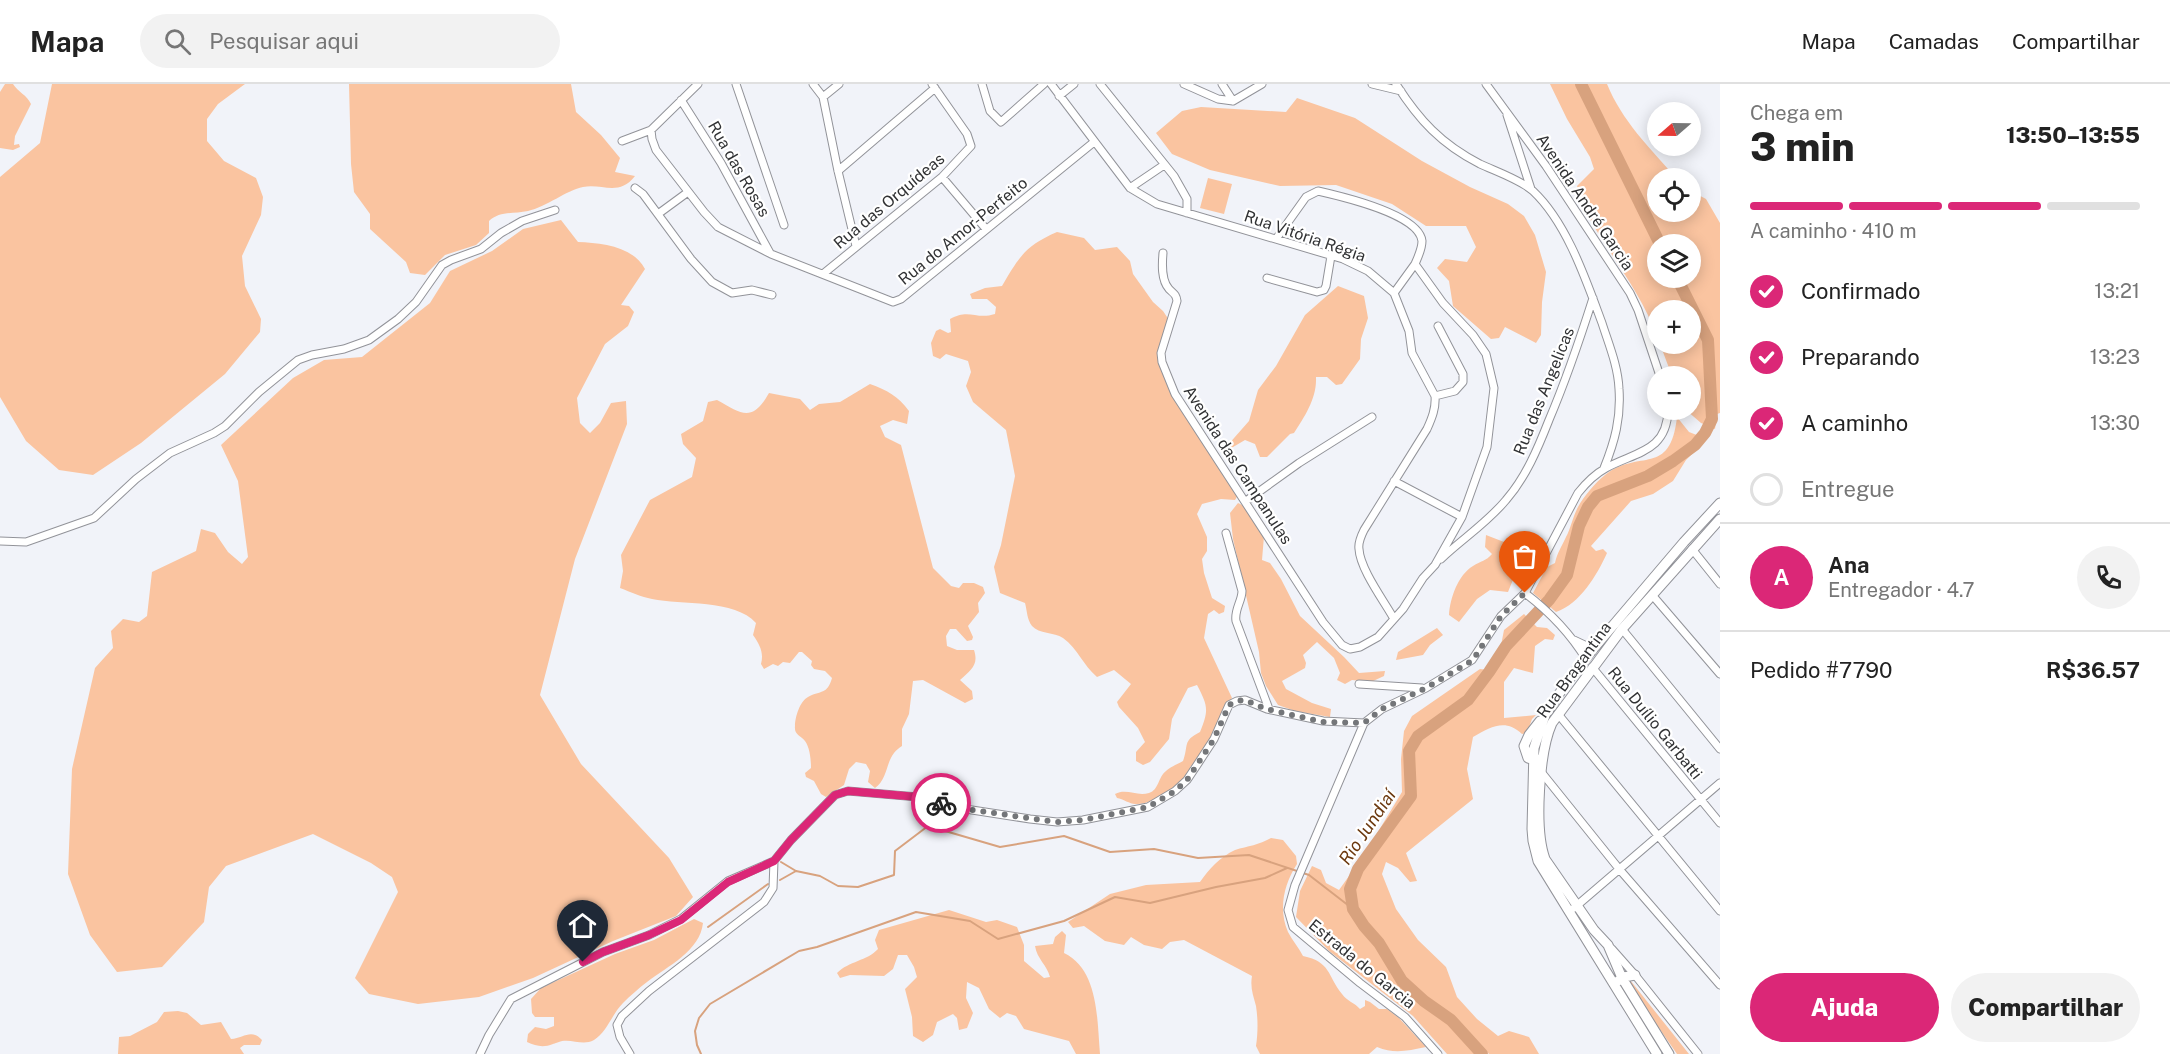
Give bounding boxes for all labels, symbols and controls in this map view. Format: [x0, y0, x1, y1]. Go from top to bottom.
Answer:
search box [140, 14, 560, 68]
text: Mapa [30, 25, 104, 58]
icon: search [161, 25, 194, 58]
text: Pesquisar aqui [209, 28, 359, 54]
text: Mapa [1802, 29, 1856, 54]
text: Camadas [1889, 29, 1979, 54]
text: Compartilhar [2012, 29, 2140, 54]
text: Chega em [1750, 101, 1843, 125]
north arrow [1647, 102, 1701, 156]
map controls [1647, 102, 1701, 420]
street label: Rua das Rosas [704, 118, 774, 220]
text: 13:50–13:55 [2006, 122, 2140, 148]
text: 3 min [1750, 124, 1855, 170]
street label: Avenida André Garcia [1532, 130, 1638, 274]
street label: Rua das Orquídeas [830, 149, 948, 253]
button: locate [1647, 168, 1701, 222]
street label: Rua do Amor-Perfeito [895, 173, 1031, 289]
street label: Rua Vitória Régia [1242, 206, 1368, 266]
text: A caminho · 410 m [1750, 219, 1917, 243]
button: layers [1647, 234, 1701, 288]
icon: check [1750, 275, 1783, 308]
text: Confirmado [1801, 278, 1920, 304]
text: 13:21 [2094, 279, 2140, 303]
button: + [1647, 300, 1701, 354]
street label: Rua das Angelicas [1510, 324, 1578, 458]
icon: check [1750, 341, 1783, 374]
text: Preparando [1801, 344, 1920, 370]
text: 13:23 [2090, 345, 2140, 369]
button: − [1647, 366, 1701, 420]
street label: Avenida das Campanulas [1180, 382, 1296, 548]
icon: check [1750, 407, 1783, 440]
text: A caminho [1801, 410, 1908, 436]
text: 13:30 [2090, 411, 2140, 435]
text: Entregue [1801, 476, 1895, 502]
pin [1499, 531, 1550, 593]
icon: bag [1508, 540, 1541, 573]
button: phone [2077, 546, 2140, 609]
text: Ana [1828, 552, 1869, 578]
text: A [1774, 564, 1789, 590]
text: Entregador · 4.7 [1828, 578, 1974, 602]
street label: Rua Bragantina [1533, 618, 1615, 722]
text: Pedido #7790 [1750, 657, 1892, 683]
text: R$36.57 [2046, 657, 2140, 683]
street label: Rua Duílio Garbatti [1604, 663, 1706, 783]
courier [911, 773, 971, 833]
water label: Rio Jundiaí [1334, 784, 1401, 869]
icon: bike [925, 787, 958, 820]
pin [557, 900, 608, 962]
icon: home [566, 909, 599, 942]
street label: Estrada do Garcia [1305, 915, 1419, 1013]
button: Ajuda [1750, 973, 1939, 1042]
button: Compartilhar [1951, 973, 2140, 1042]

